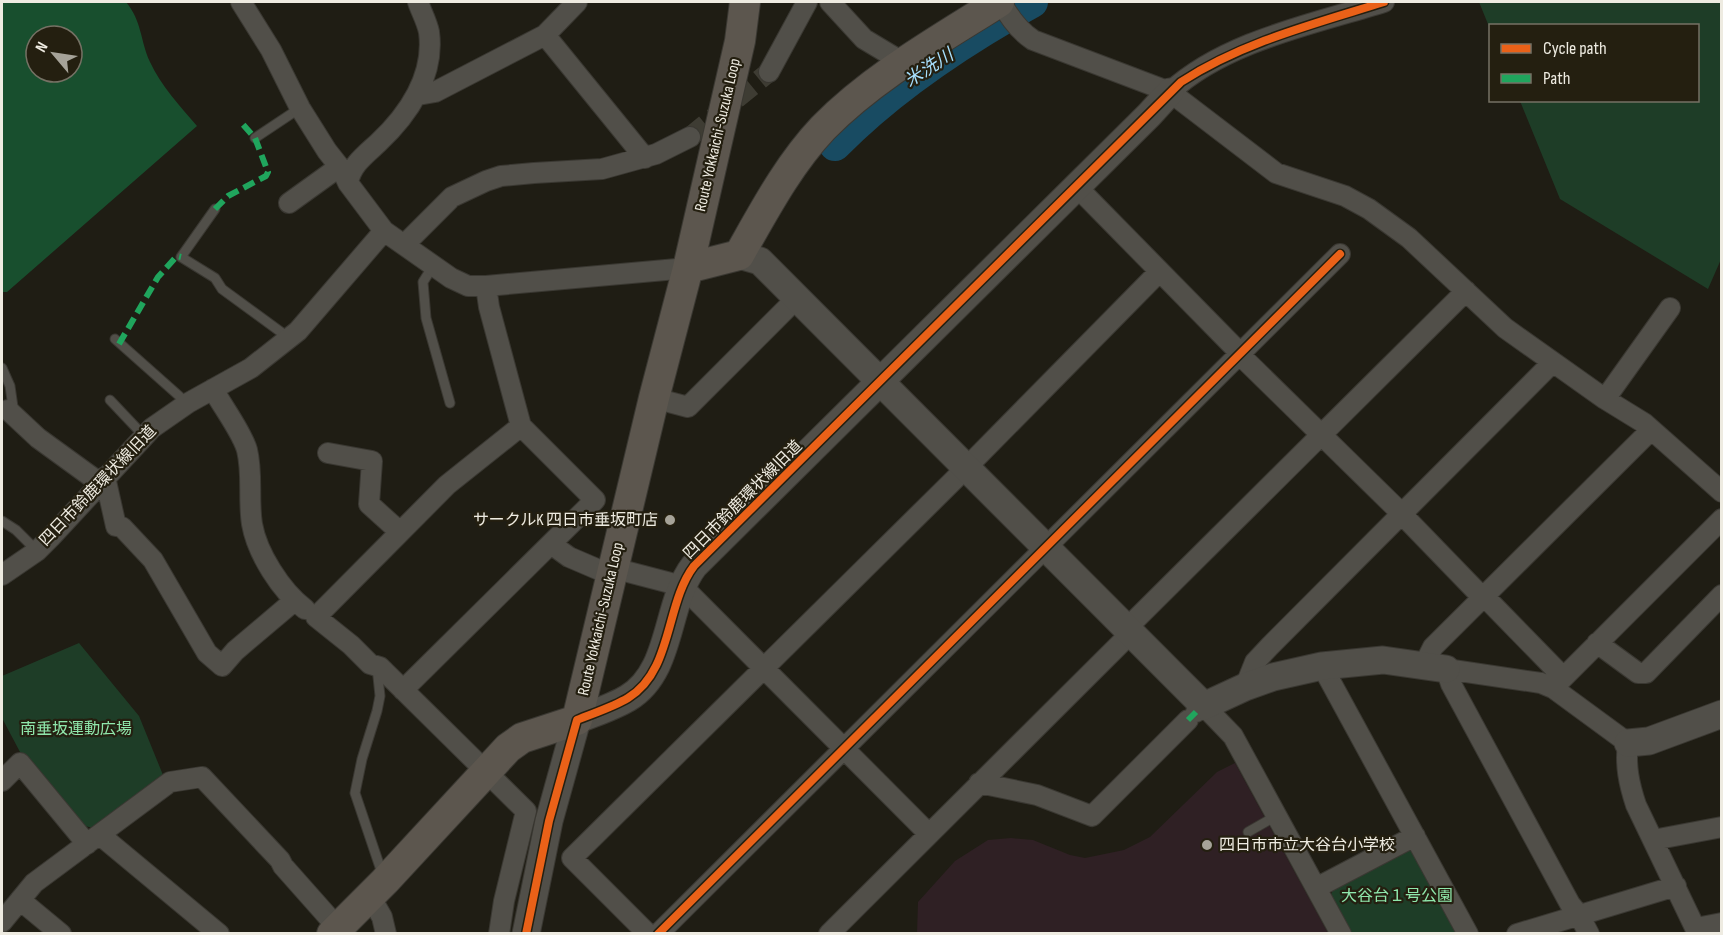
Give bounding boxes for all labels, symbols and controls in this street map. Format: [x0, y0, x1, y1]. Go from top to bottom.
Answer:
north arrow [24, 24, 84, 84]
legend [1489, 24, 1699, 102]
text: Cycle path [1543, 38, 1607, 59]
text: N [32, 39, 53, 56]
water label: 米洗川 [901, 43, 959, 92]
street label: Route Yokkaichi-Suzuka Loop [691, 57, 745, 213]
text: Path [1543, 68, 1571, 89]
street label: 四日市鈴鹿環状線旧道 [36, 422, 160, 550]
street label: 四日市鈴鹿環状線旧道 [680, 437, 806, 563]
place label: サークルK 四日市垂坂町店 [473, 511, 658, 530]
marker: サークルK 四日市垂坂町店 [663, 513, 677, 527]
street label: Route Yokkaichi-Suzuka Loop [574, 541, 628, 697]
park label: 南垂坂運動広場 [20, 720, 132, 739]
place label: 四日市市立大谷台小学校 [1219, 836, 1395, 855]
marker: 四日市市立大谷台小学校 [1200, 838, 1214, 852]
park label: 大谷台１号公園 [1341, 887, 1453, 906]

